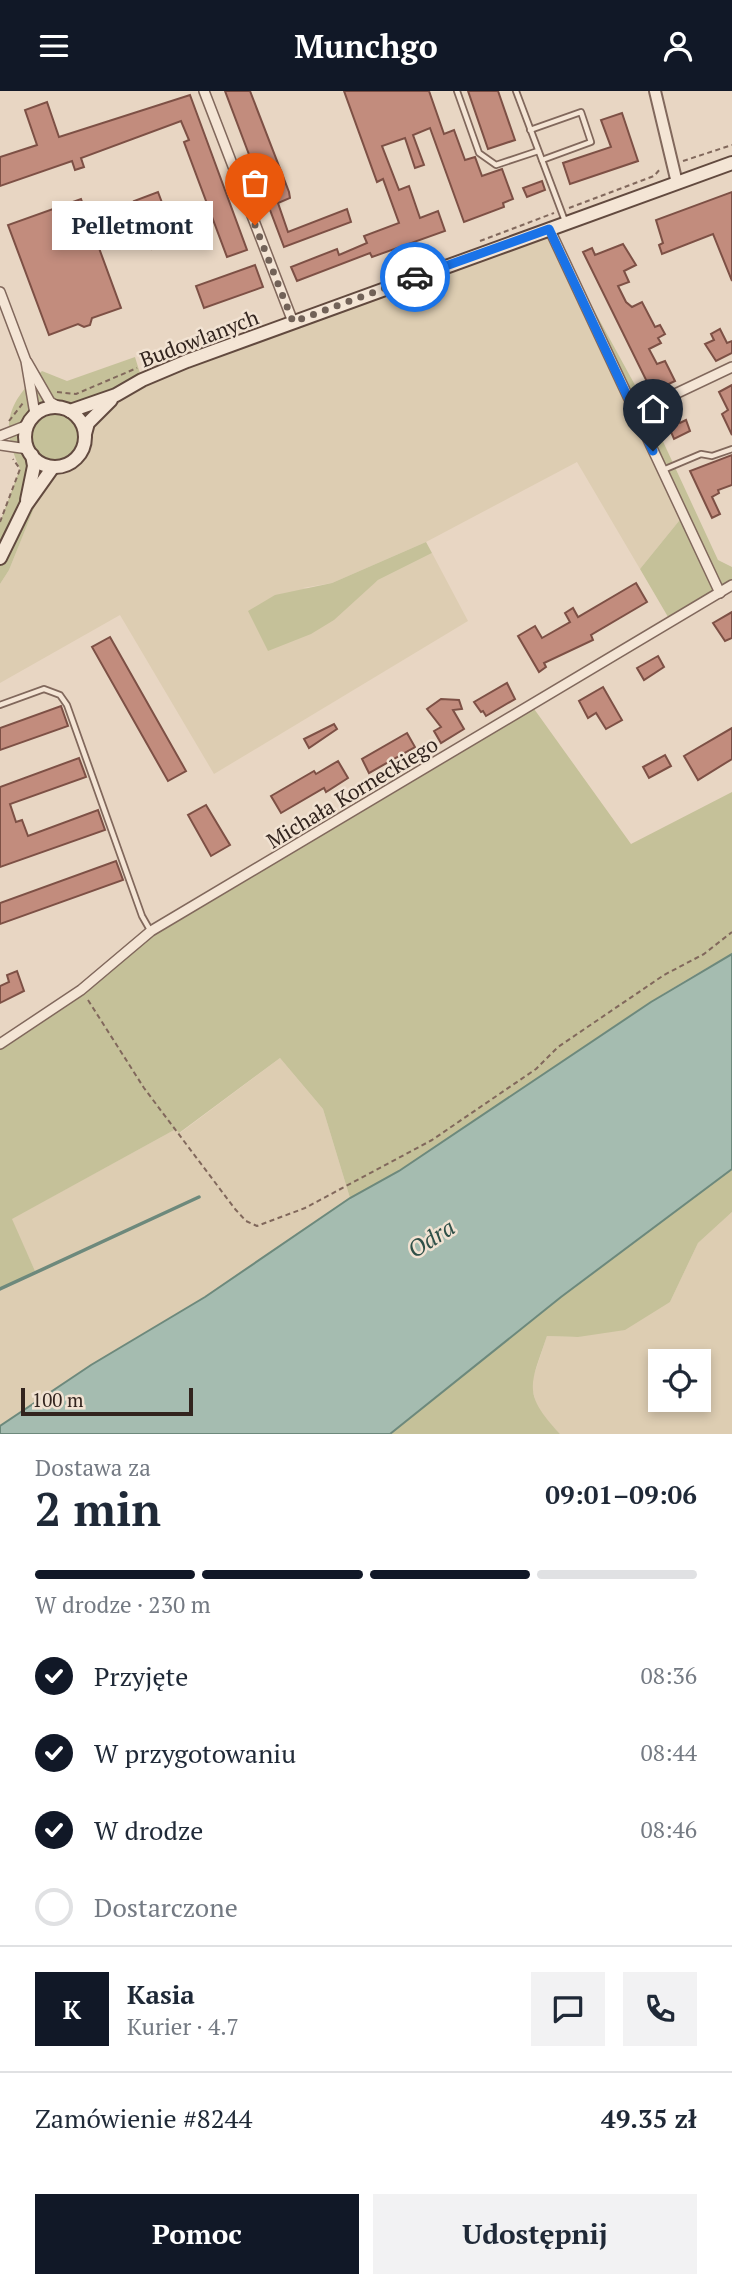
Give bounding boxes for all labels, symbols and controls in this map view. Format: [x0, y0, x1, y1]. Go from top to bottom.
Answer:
text: Munchgo [294, 25, 438, 67]
icon: menu [35, 27, 73, 65]
icon: person [659, 27, 697, 65]
pin [225, 153, 285, 225]
icon: bag [236, 164, 274, 202]
callout: Pelletmont [52, 201, 213, 249]
text: Pelletmont [71, 210, 194, 241]
courier [380, 242, 450, 312]
icon: car [396, 258, 434, 296]
street label: Budowlanych [136, 303, 262, 373]
pin [623, 379, 683, 451]
icon: home [634, 390, 672, 428]
street label: Michała Korneckiego [261, 730, 443, 854]
water label: Odra [401, 1211, 461, 1265]
map controls [648, 1349, 711, 1412]
button: locate [648, 1349, 711, 1412]
scale bar [21, 1385, 192, 1417]
text: 100 m [32, 1387, 83, 1412]
text: Dostawa za [35, 1452, 151, 1483]
text: 09:01–09:06 [545, 1477, 697, 1511]
text: 2 min [35, 1478, 161, 1539]
text: W drodze · 230 m [35, 1589, 211, 1620]
icon: check [35, 1657, 73, 1695]
text: Przyjęte [94, 1659, 188, 1693]
text: 08:36 [640, 1660, 697, 1691]
icon: check [35, 1734, 73, 1772]
text: W przygotowaniu [94, 1736, 296, 1770]
text: 08:44 [640, 1737, 697, 1768]
icon: check [35, 1811, 73, 1849]
text: W drodze [94, 1813, 203, 1847]
text: 08:46 [640, 1814, 697, 1845]
text: Dostarczone [94, 1890, 238, 1924]
button: chat [531, 1972, 605, 2046]
button: phone [623, 1972, 697, 2046]
text: Kasia [127, 1977, 195, 2011]
text: K [63, 1992, 81, 2026]
text: Kurier · 4.7 [127, 2011, 239, 2042]
text: Zamówienie #8244 [35, 2101, 252, 2135]
text: 49.35 zł [601, 2101, 697, 2135]
button: Pomoc [35, 2194, 359, 2274]
button: Udostępnij [373, 2194, 697, 2274]

